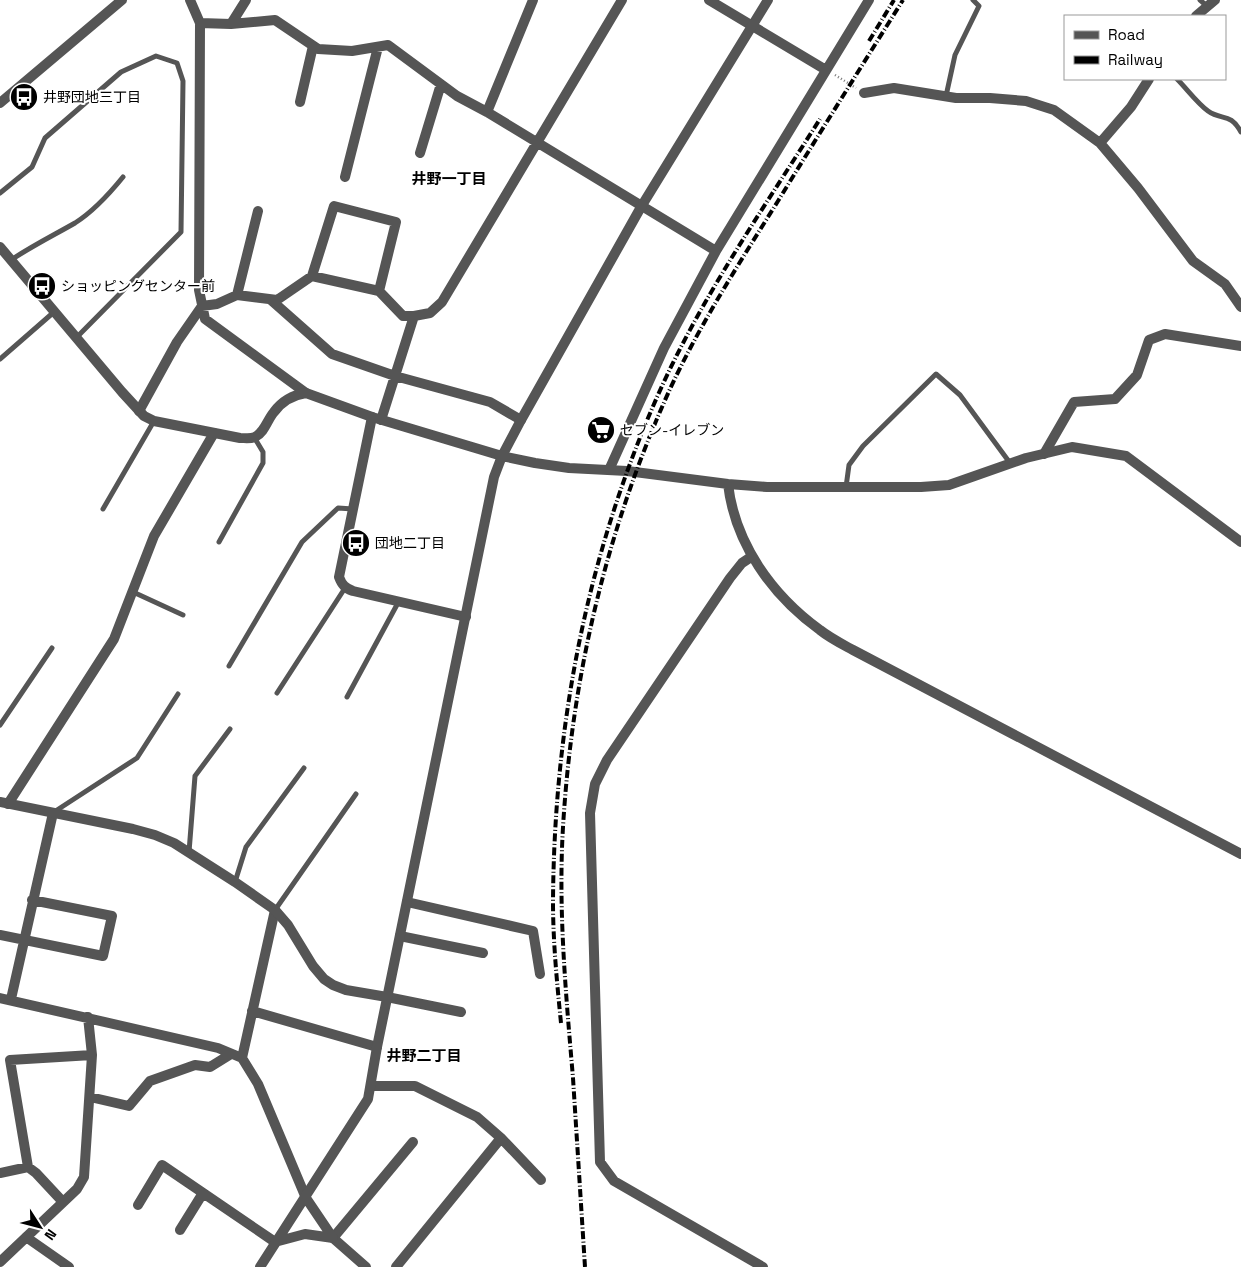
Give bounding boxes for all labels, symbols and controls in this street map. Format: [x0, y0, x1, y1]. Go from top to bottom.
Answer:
legend [1064, 15, 1226, 80]
text: Road [1108, 25, 1145, 44]
text: Railway [1108, 50, 1163, 69]
bus stop icon: 井野団地三丁目 [9, 82, 39, 112]
place label: 井野団地三丁目 [43, 88, 141, 106]
district label: 井野一丁目 [411, 169, 487, 188]
bus stop icon: ショッピングセンター前 [27, 271, 57, 301]
place label: ショッピングセンター前 [61, 277, 215, 295]
supermarket icon: セブン-イレブン [586, 415, 616, 445]
place label: セブン-イレブン [620, 421, 724, 439]
bus stop icon: 団地二丁目 [341, 528, 371, 558]
place label: 団地二丁目 [375, 534, 445, 552]
district label: 井野二丁目 [386, 1046, 462, 1065]
north arrow [15, 1202, 65, 1252]
text: N [40, 1226, 61, 1244]

